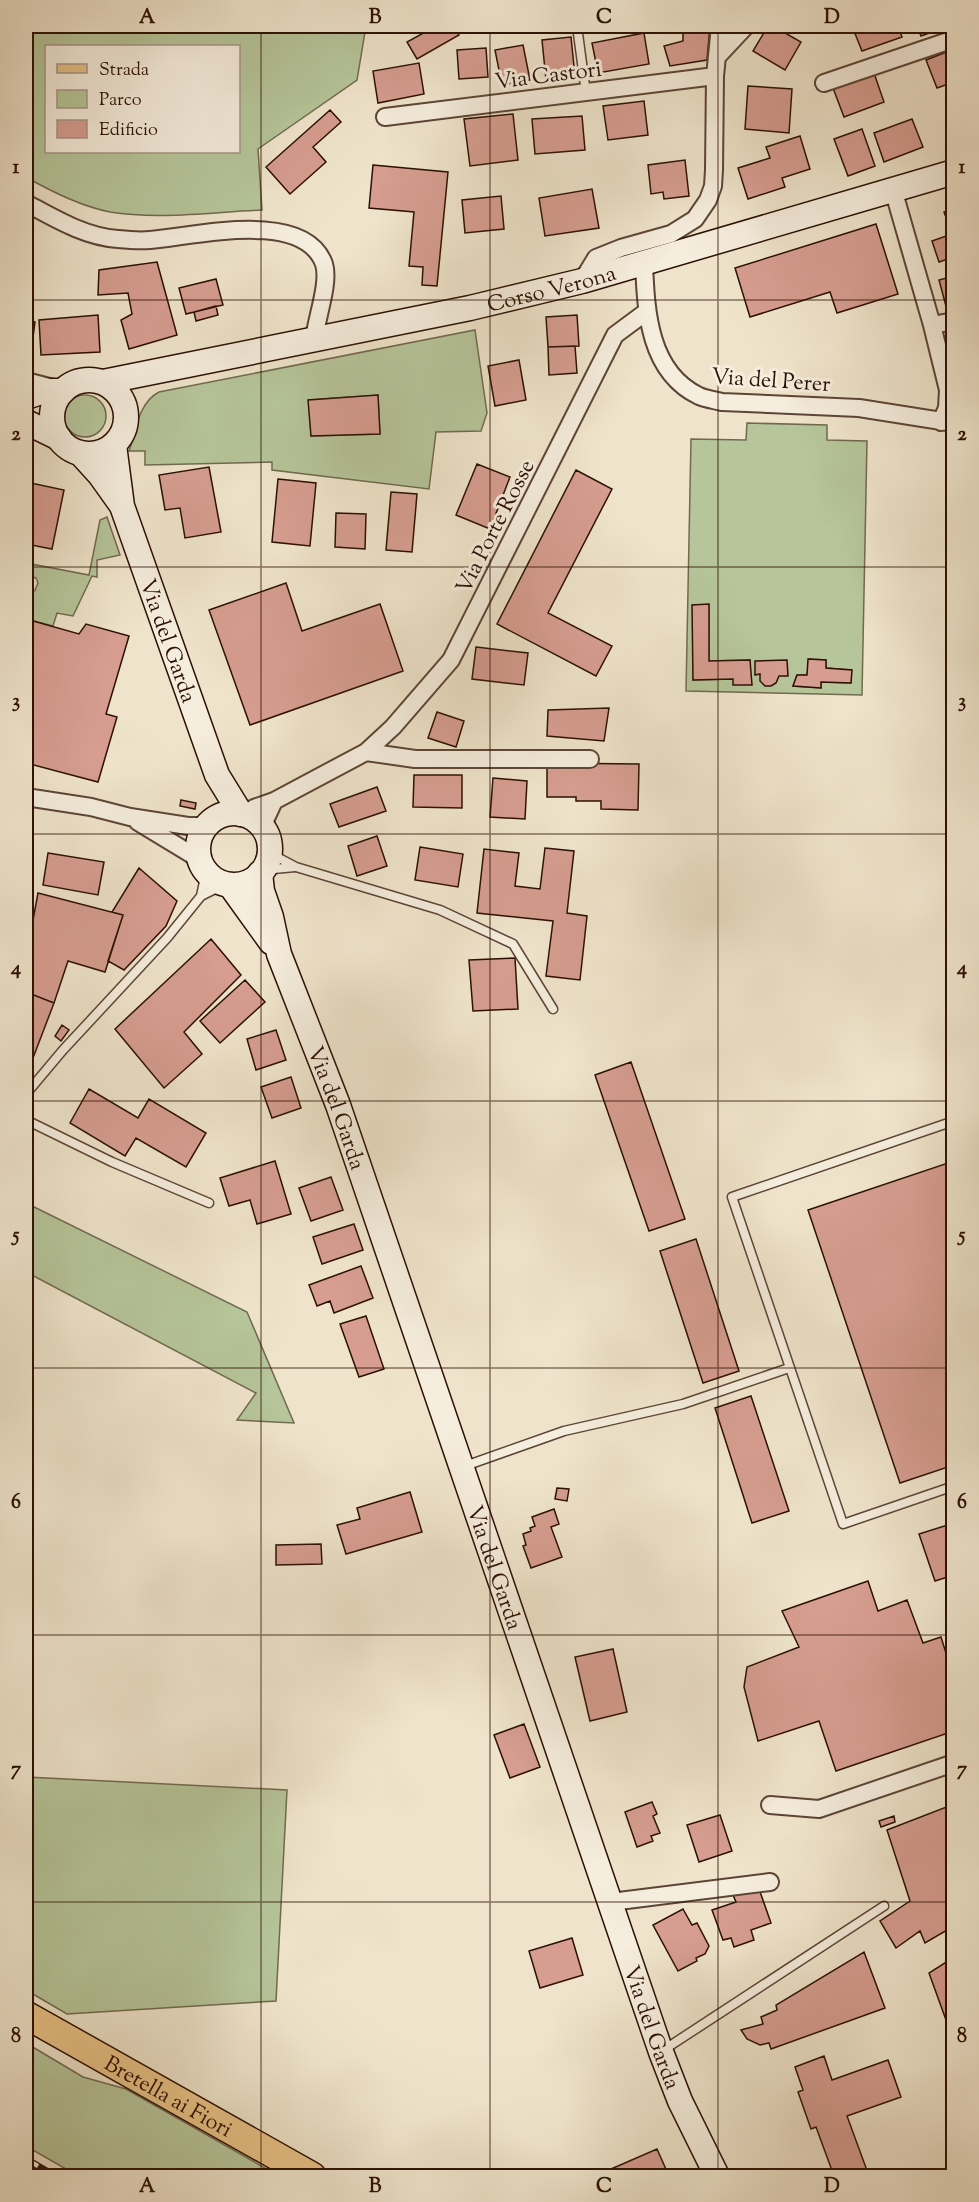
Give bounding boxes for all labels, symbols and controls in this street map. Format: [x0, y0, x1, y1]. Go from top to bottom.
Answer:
text: A [139, 4, 156, 33]
text: B [369, 4, 382, 33]
text: C [596, 4, 612, 33]
text: D [824, 4, 840, 33]
legend [45, 45, 240, 153]
street label: Via Castori [493, 55, 604, 99]
text: Strada [99, 58, 149, 84]
text: Parco [99, 88, 142, 114]
text: Edificio [99, 118, 158, 144]
text: 1 [13, 154, 20, 183]
text: 1 [959, 154, 966, 183]
street label: Corso Verona [484, 259, 620, 322]
street label: Via del Perer [710, 362, 831, 402]
text: 2 [11, 421, 21, 450]
text: 2 [957, 421, 967, 450]
street label: Via Porte Rosse [449, 455, 544, 600]
street label: Via del Garda [130, 575, 203, 708]
text: 3 [12, 688, 20, 717]
text: 3 [958, 688, 966, 717]
text: 4 [10, 955, 21, 984]
text: 4 [956, 955, 967, 984]
street label: Via del Garda [298, 1042, 372, 1175]
text: 5 [11, 1222, 20, 1251]
text: 5 [957, 1222, 966, 1251]
text: 6 [11, 1489, 21, 1518]
text: 6 [957, 1489, 967, 1518]
street label: Via del Garda [457, 1502, 529, 1635]
text: 7 [11, 1756, 22, 1785]
text: 7 [957, 1756, 968, 1785]
street label: Via del Garda [614, 1962, 687, 2095]
text: 8 [11, 2023, 21, 2052]
text: 8 [957, 2023, 967, 2052]
street label: Bretella ai Fiori [97, 2049, 237, 2147]
text: A [139, 2173, 156, 2202]
text: B [369, 2173, 382, 2202]
text: C [596, 2173, 612, 2202]
text: D [824, 2173, 840, 2202]

